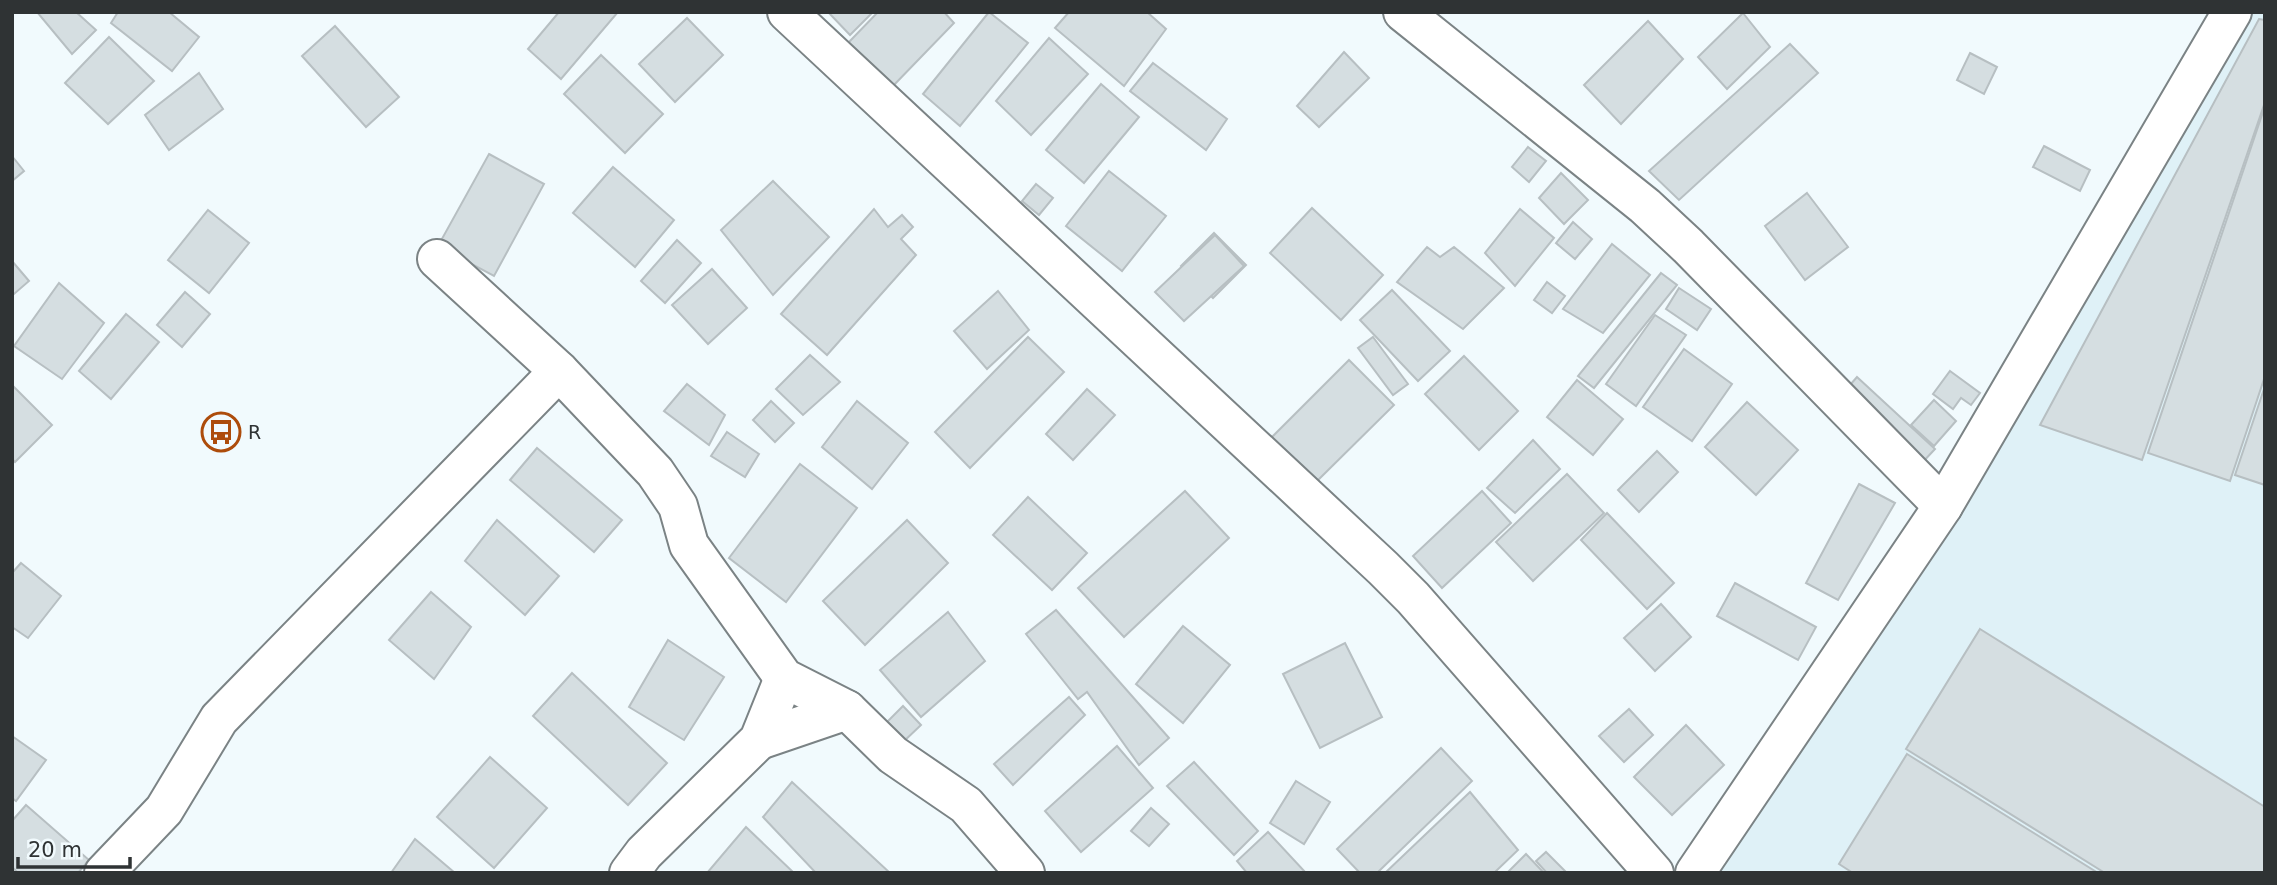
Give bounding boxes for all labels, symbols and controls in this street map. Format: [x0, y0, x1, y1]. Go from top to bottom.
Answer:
bus stop icon: R [200, 411, 242, 453]
place label: R [248, 421, 261, 443]
scale bar [18, 826, 130, 870]
text: 20 m [28, 838, 82, 862]

